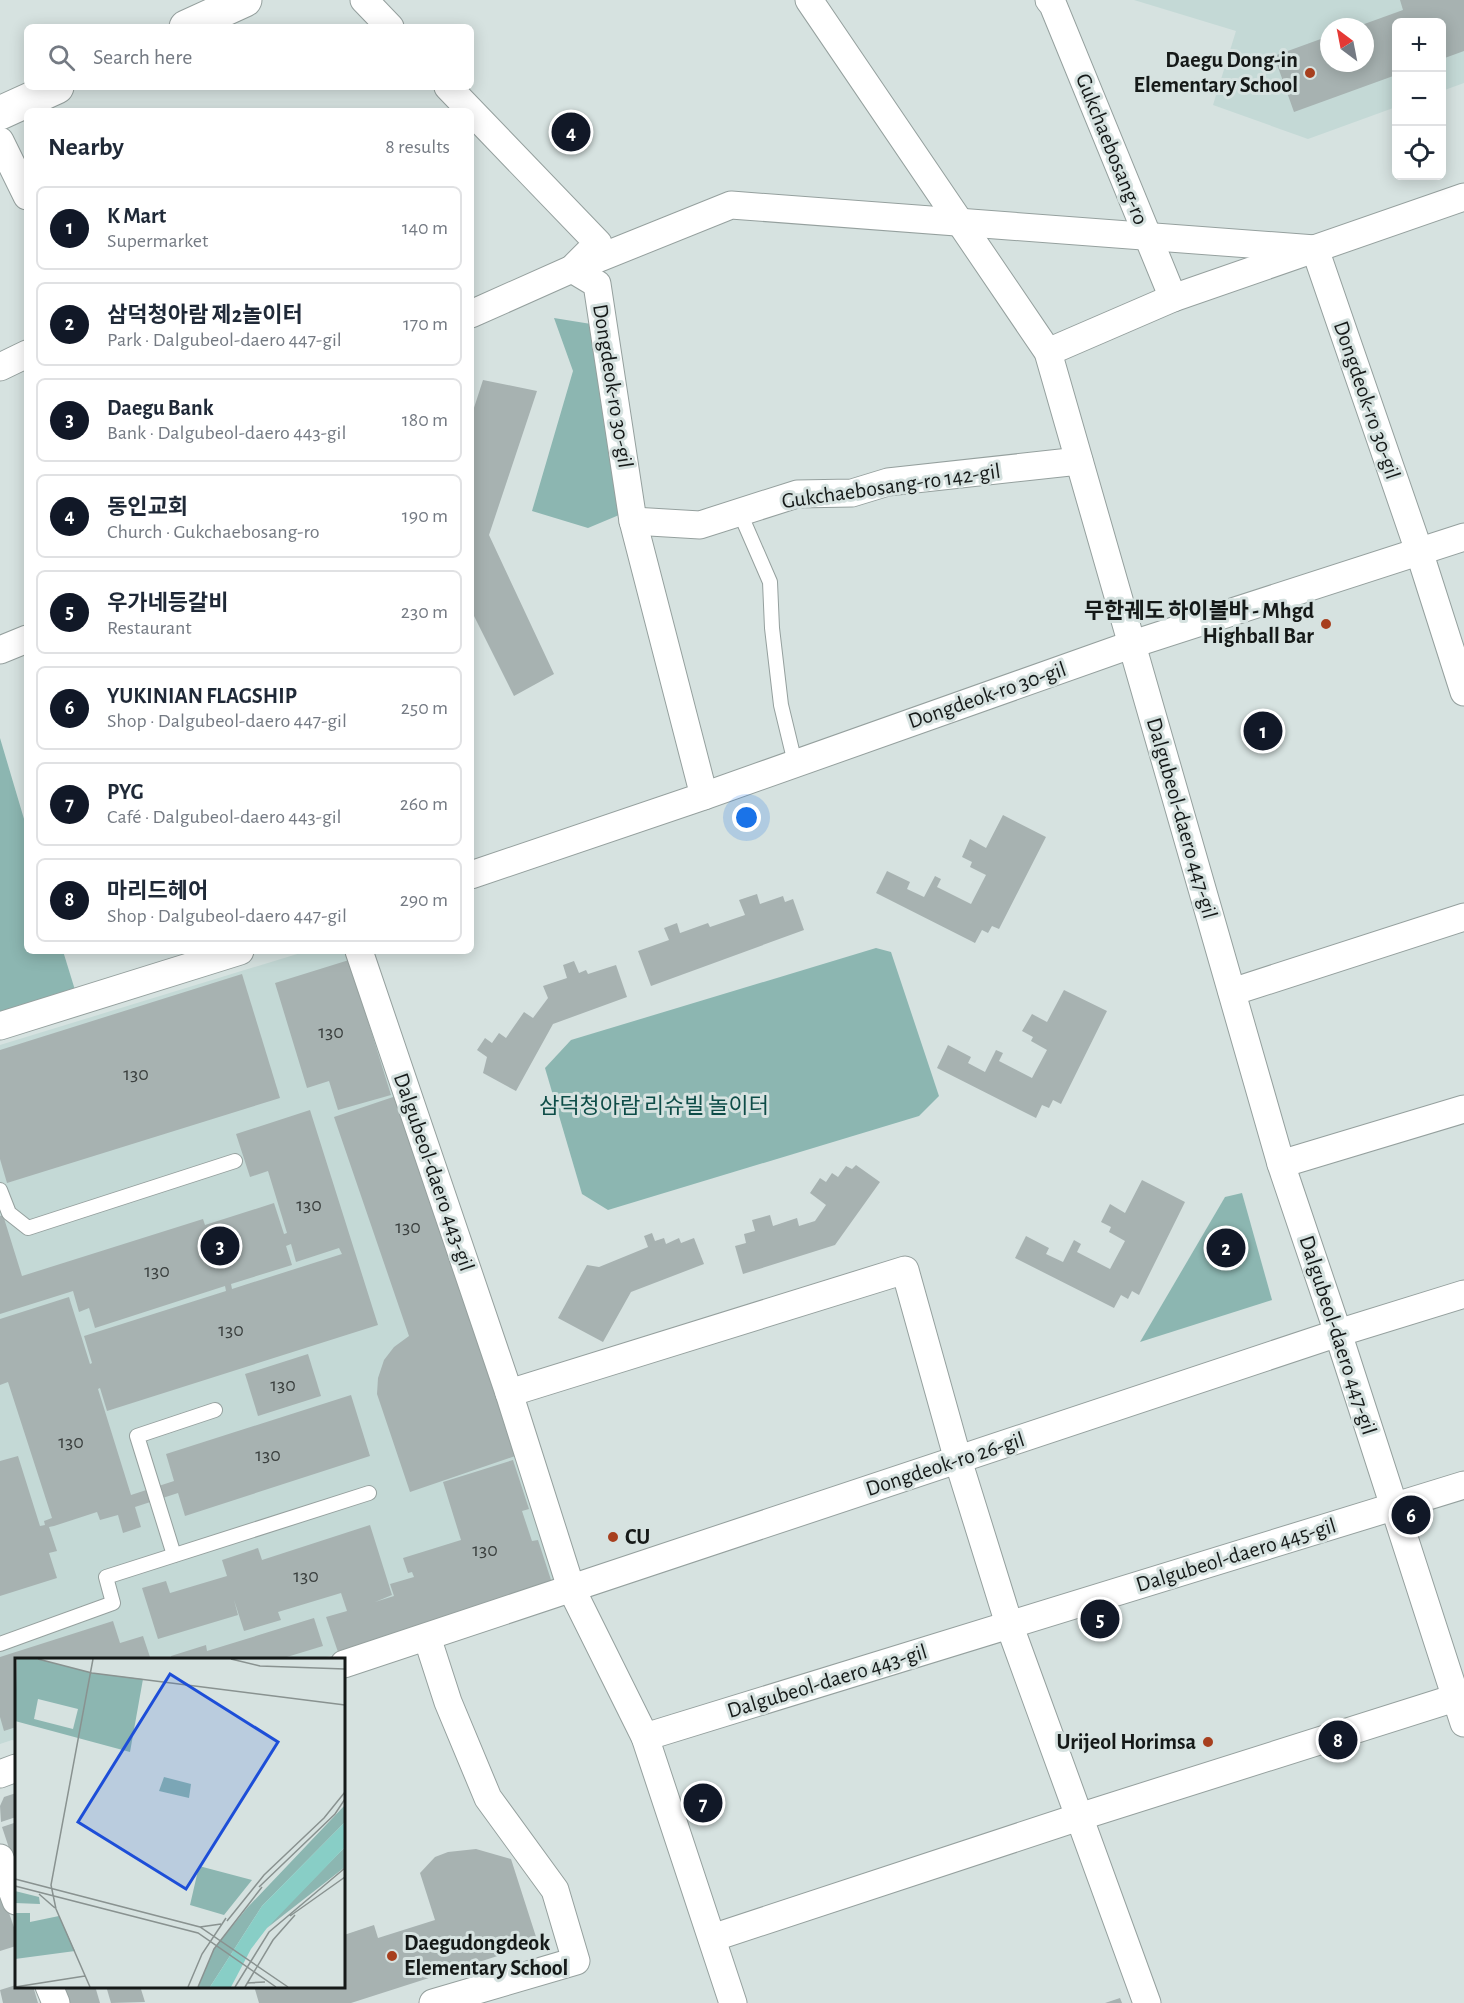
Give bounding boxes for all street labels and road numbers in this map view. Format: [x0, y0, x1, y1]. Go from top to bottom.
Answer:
street label: Gukchaebosang-ro [1072, 70, 1152, 228]
street label: Dongdeok-ro 30-gil [589, 302, 637, 470]
street label: Dongdeok-ro 30-gil [1330, 318, 1404, 482]
street label: Gukchaebosang-ro 142-gil [780, 460, 1002, 512]
street label: Dongdeok-ro 30-gil [905, 658, 1069, 732]
street label: Dalgubeol-daero 447-gil [1143, 715, 1221, 921]
street label: Dalgubeol-daero 443-gil [390, 1070, 478, 1274]
street label: Dalgubeol-daero 447-gil [1295, 1233, 1381, 1437]
street label: Dongdeok-ro 26-gil [863, 1428, 1027, 1500]
street label: Dalgubeol-daero 445-gil [1133, 1514, 1339, 1596]
street label: Dalgubeol-daero 443-gil [724, 1640, 930, 1722]

